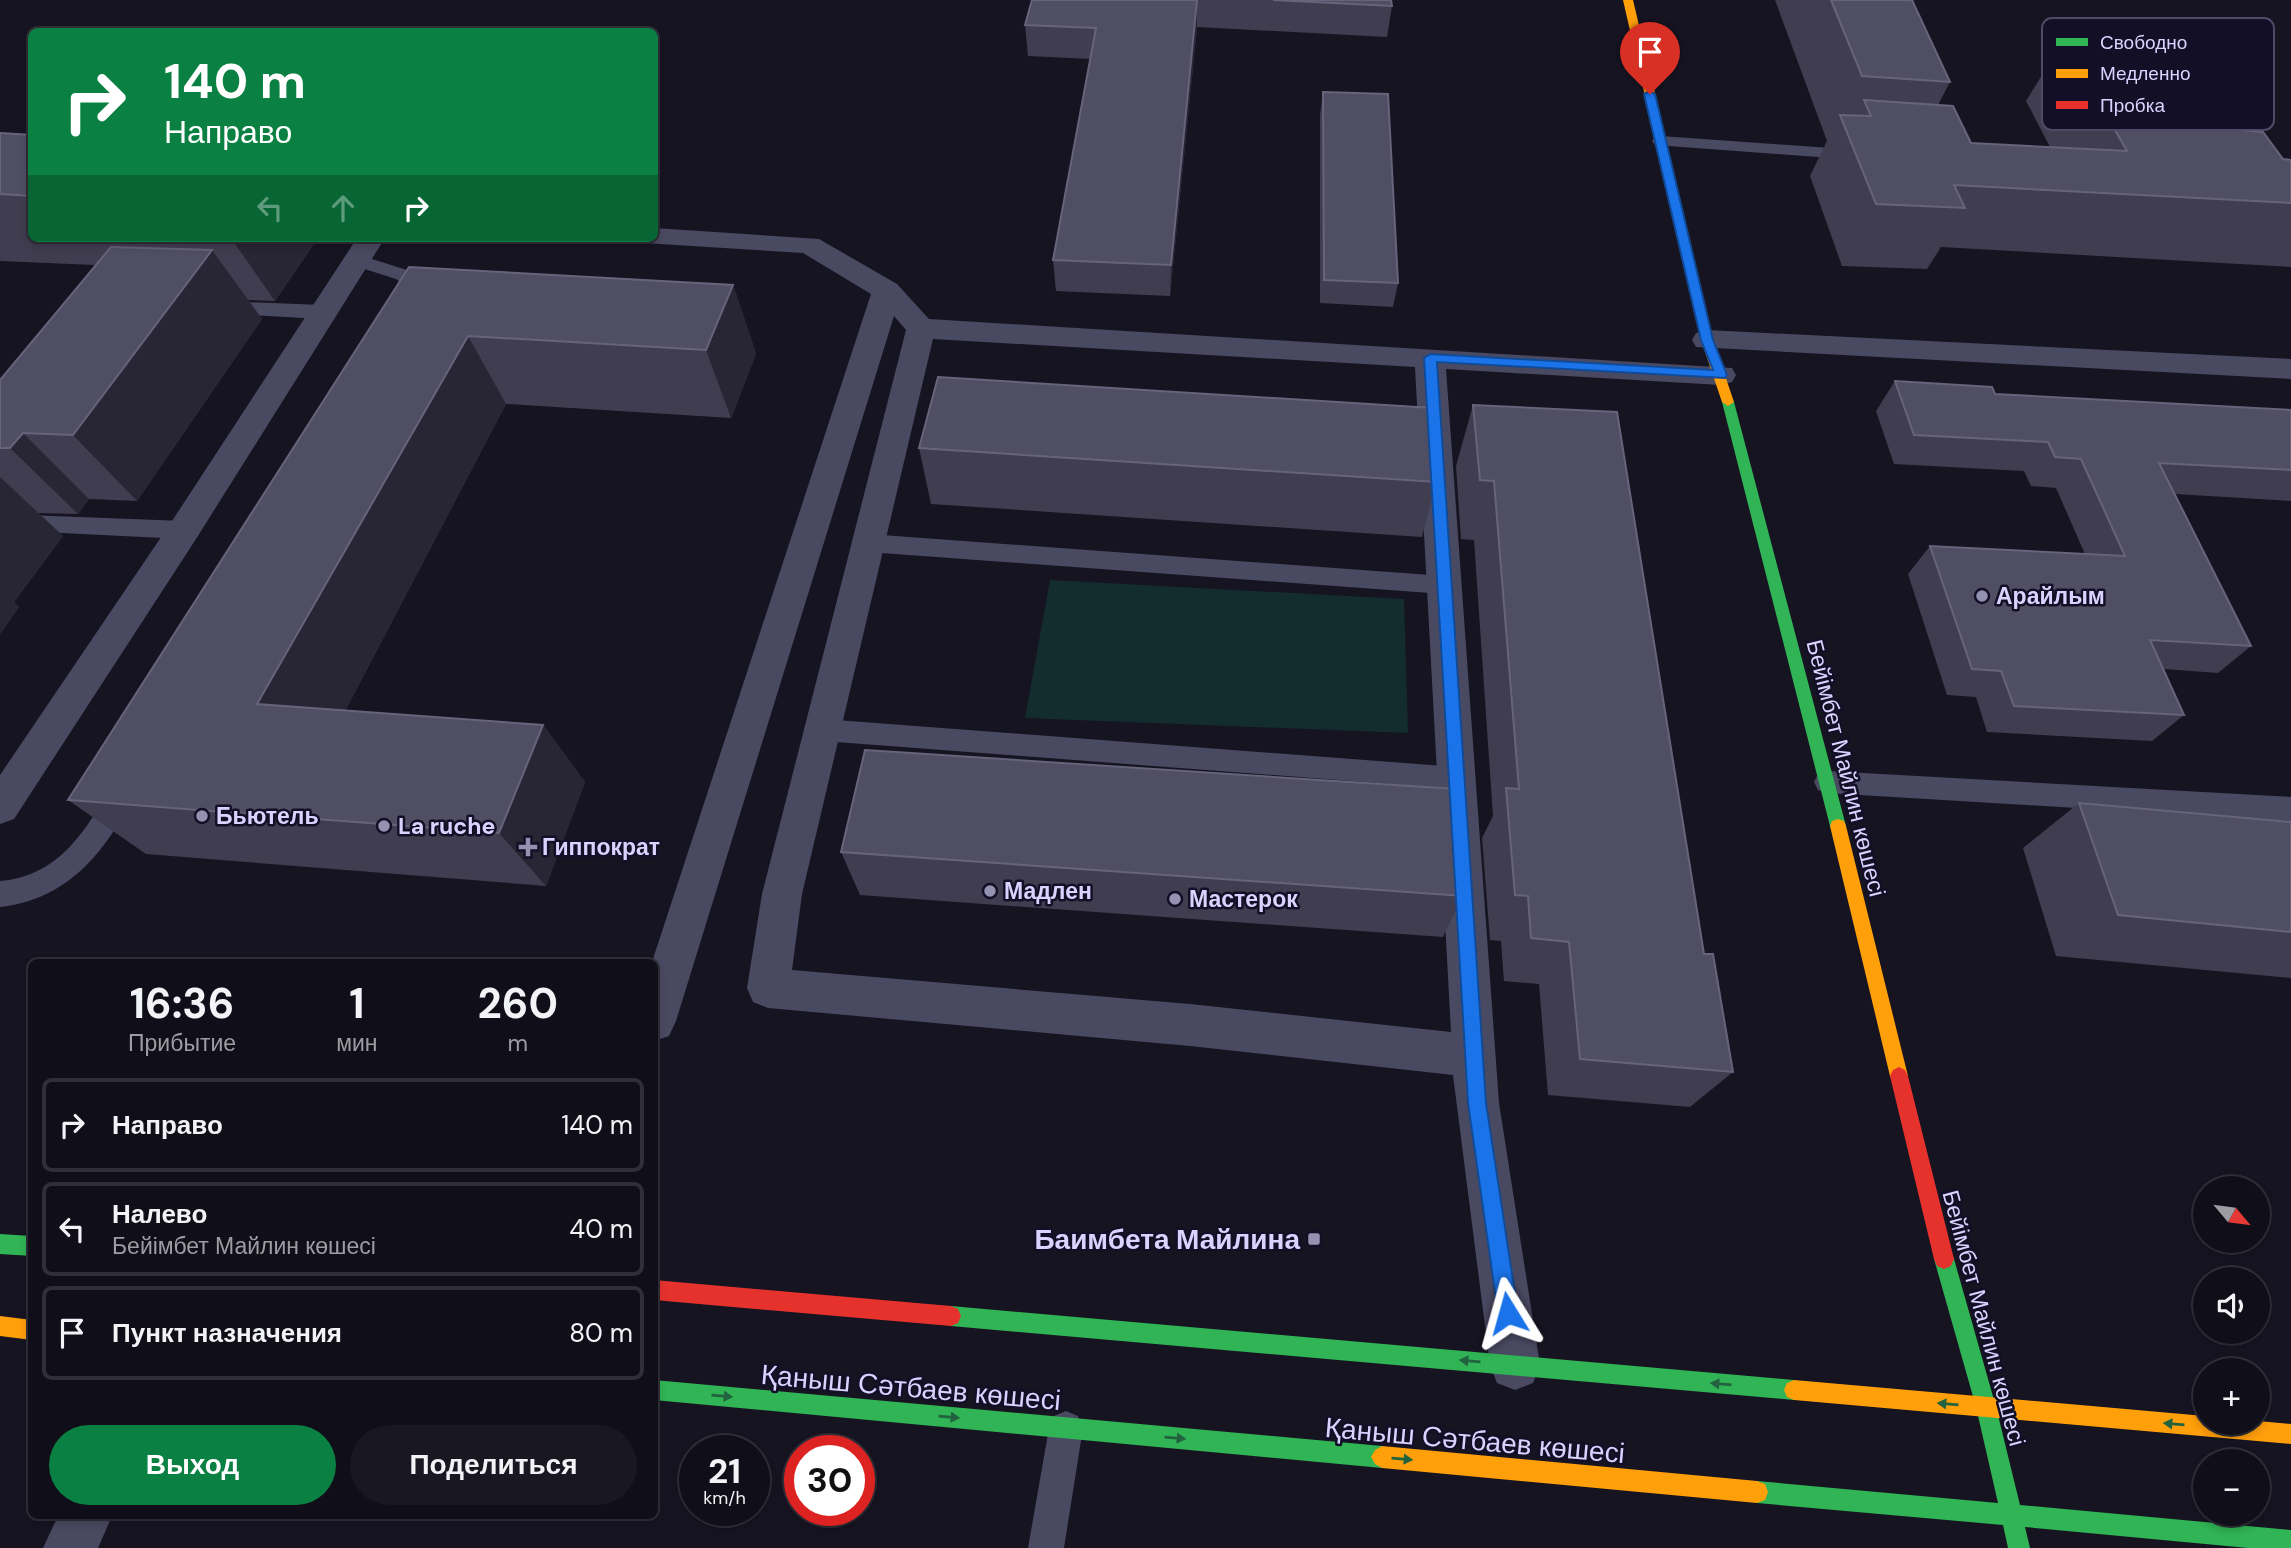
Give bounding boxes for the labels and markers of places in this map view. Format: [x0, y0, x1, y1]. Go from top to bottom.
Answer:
pin [1620, 22, 1680, 94]
place label: Арайлым [1996, 581, 2105, 611]
marker: Арайлым [1974, 588, 1990, 604]
place label: Бьютель [216, 801, 319, 831]
marker: Бьютель [194, 808, 210, 824]
place label: La ruche [398, 811, 495, 841]
marker: La ruche [376, 818, 392, 834]
place label: Гиппократ [542, 832, 660, 862]
marker: Гиппократ [520, 839, 536, 855]
place label: Мадлен [1004, 876, 1092, 906]
marker: Мадлен [982, 883, 998, 899]
place label: Мастерок [1189, 884, 1298, 914]
marker: Мастерок [1167, 891, 1183, 907]
place label: Баимбета Майлина [1034, 1221, 1300, 1258]
marker: Баимбета Майлина [1306, 1231, 1322, 1247]

